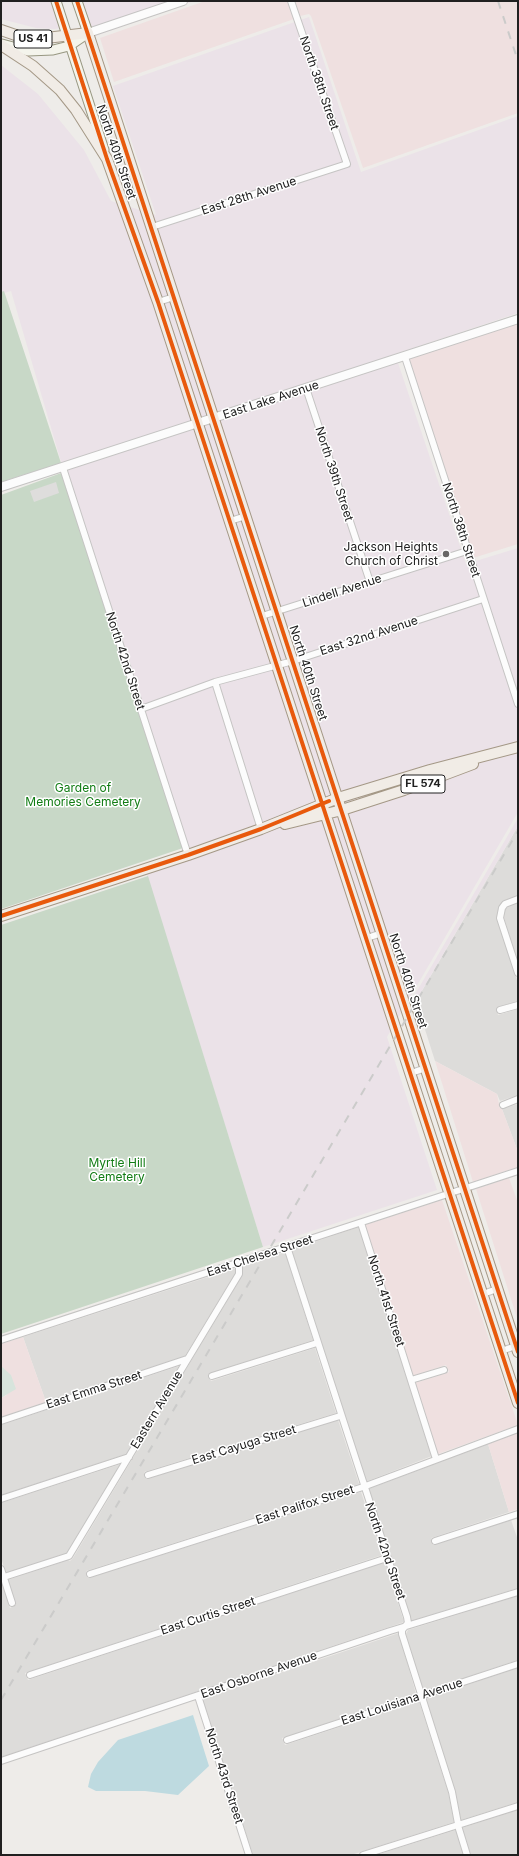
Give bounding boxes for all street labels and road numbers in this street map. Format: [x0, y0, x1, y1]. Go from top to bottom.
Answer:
road number: US 41 [14, 30, 52, 48]
street label: North 38th Street [296, 34, 342, 132]
street label: North 40th Street [93, 103, 139, 201]
street label: East 28th Avenue [200, 174, 298, 218]
street label: East Lake Avenue [221, 378, 321, 422]
street label: North 39th Street [312, 425, 356, 523]
street label: North 38th Street [439, 481, 483, 579]
street label: Lindell Avenue [301, 571, 383, 611]
street label: North 42nd Street [102, 610, 148, 712]
street label: East 32nd Avenue [318, 613, 420, 659]
street label: North 40th Street [286, 624, 330, 722]
road number: FL 574 [401, 775, 445, 793]
street label: North 40th Street [386, 932, 430, 1030]
street label: East Chelsea Street [205, 1232, 315, 1280]
street label: North 41st Street [364, 1253, 408, 1349]
street label: East Emma Street [44, 1368, 144, 1412]
street label: Eastern Avenue [128, 1368, 186, 1452]
street label: East Cayuga Street [190, 1422, 298, 1468]
street label: East Palifox Street [254, 1482, 356, 1528]
street label: North 42nd Street [362, 1500, 408, 1602]
street label: East Curtis Street [159, 1594, 257, 1638]
street label: East Osborne Avenue [199, 1648, 319, 1702]
street label: East Louisiana Avenue [339, 1676, 465, 1728]
street label: North 43rd Street [202, 1727, 246, 1825]

